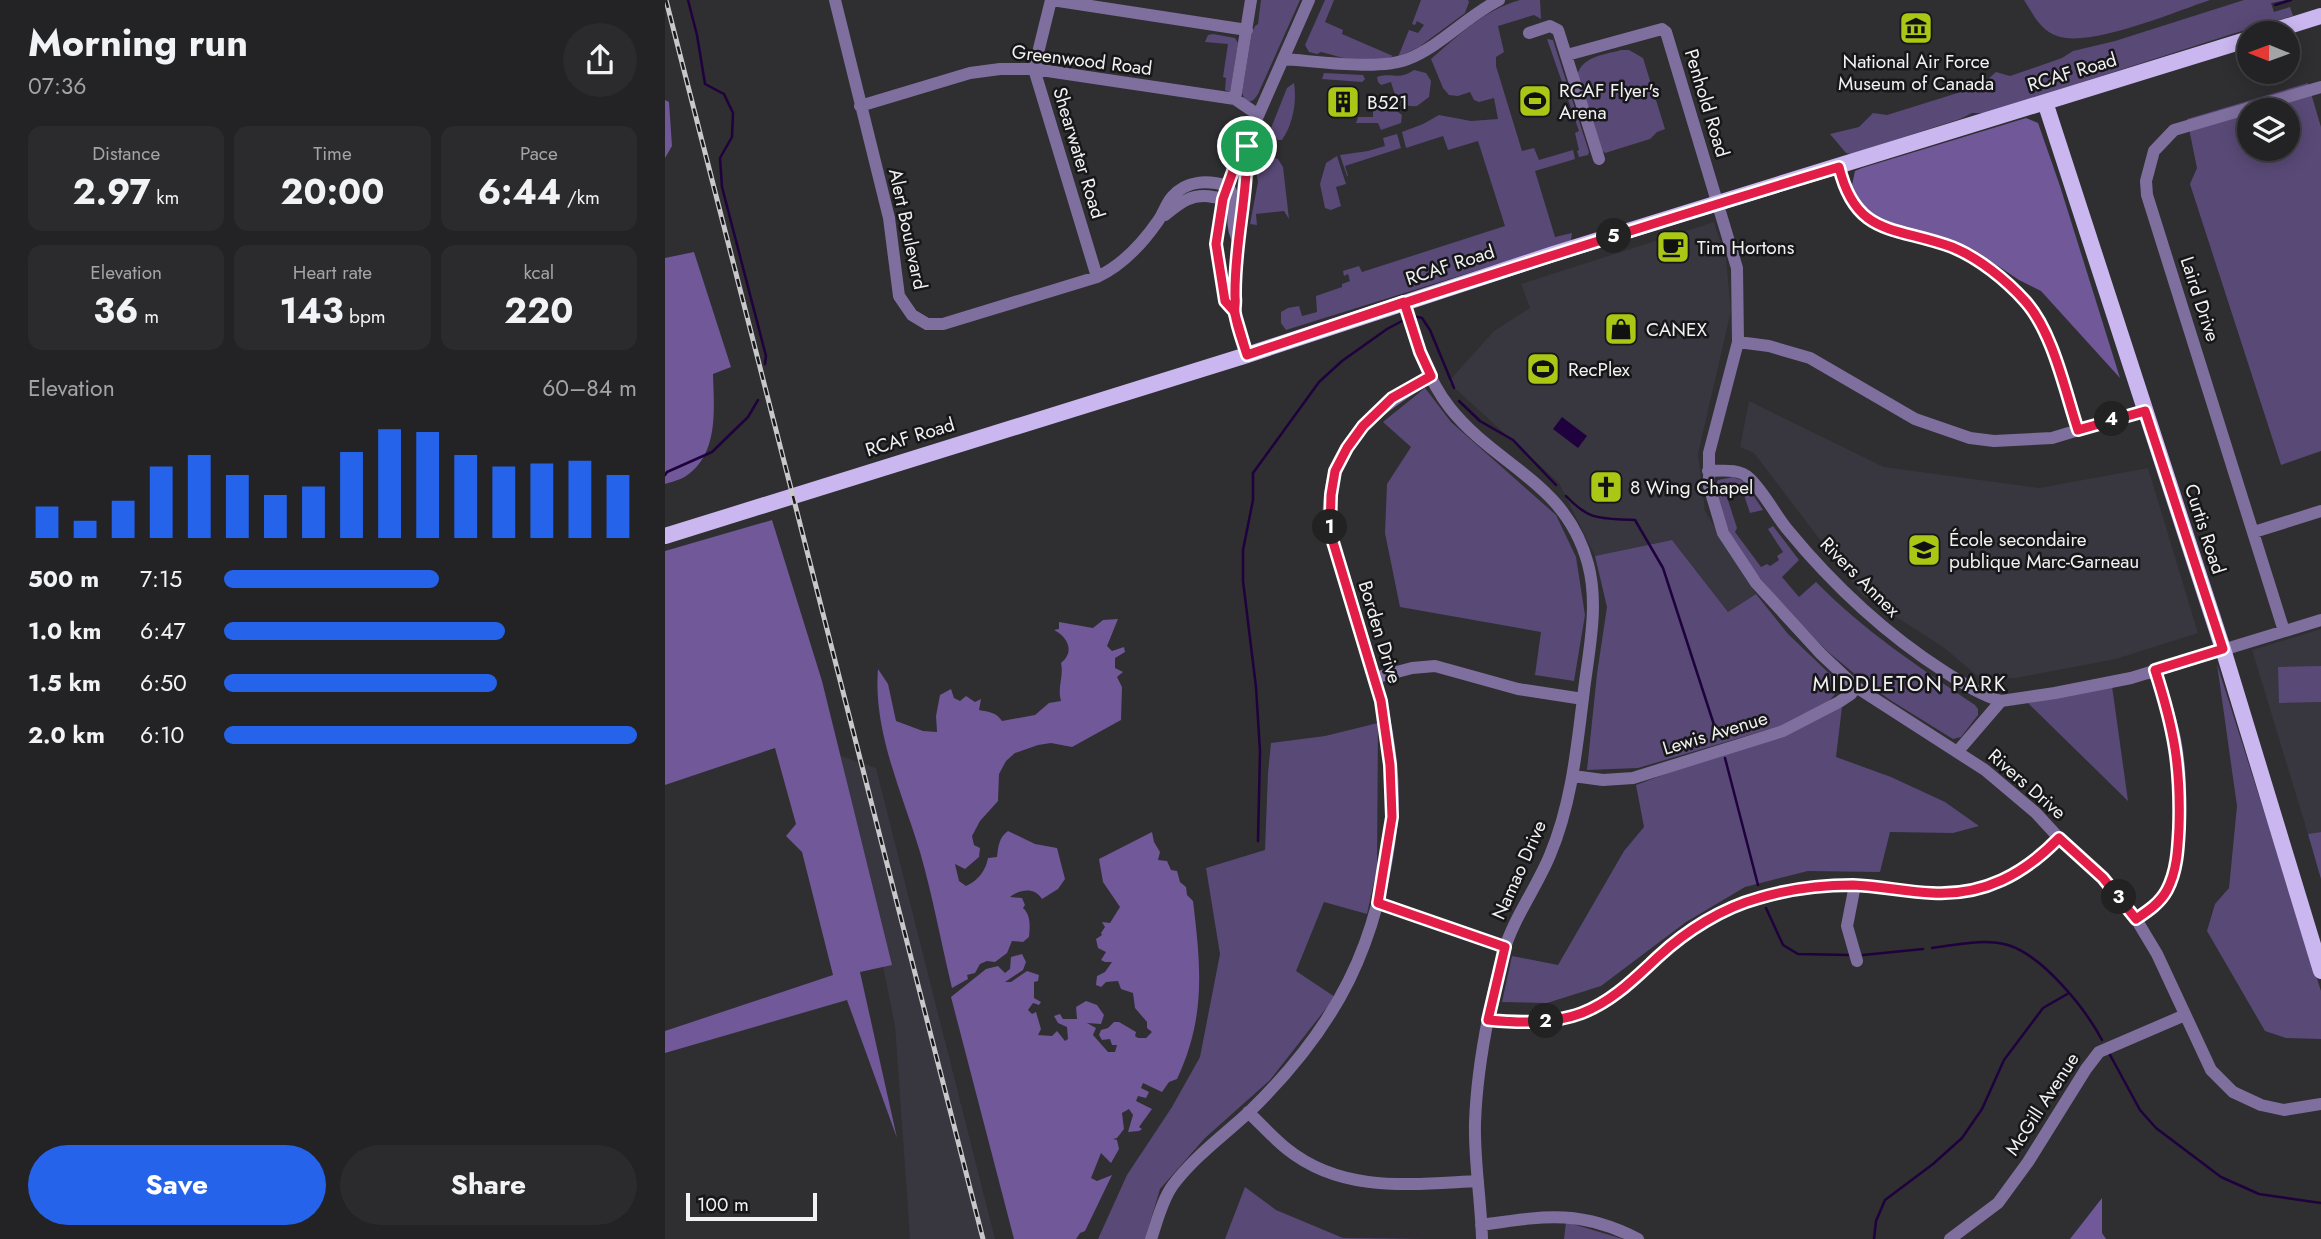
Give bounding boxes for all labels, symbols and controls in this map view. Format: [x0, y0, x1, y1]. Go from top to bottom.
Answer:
museum icon: National Air Force Museum of Canada [1897, 9, 1935, 47]
text: Morning run [28, 15, 248, 70]
north arrow [2237, 21, 2299, 84]
map controls [2237, 21, 2300, 161]
button: share [563, 23, 637, 97]
street label: Greenwood Road [1010, 38, 1154, 82]
street label: Penhold Road [1678, 46, 1736, 160]
street label: RCAF Road [2024, 46, 2120, 98]
place label: National Air Force Museum of Canada [1838, 48, 1994, 97]
text: 07:36 [28, 69, 87, 103]
place label: RCAF Flyer's Arena [1559, 77, 1660, 126]
sports icon: RCAF Flyer's Arena [1516, 82, 1554, 120]
building icon: B521 [1324, 83, 1362, 121]
street label: Shearwater Road [1046, 84, 1112, 222]
place label: B521 [1367, 89, 1408, 116]
button: layers [2237, 98, 2300, 161]
pin [1217, 116, 1277, 176]
icon: arrive [1228, 127, 1266, 165]
text: Distance [92, 140, 160, 167]
text: Time [313, 140, 352, 167]
text: Pace [520, 140, 558, 167]
street label: Alert Boulevard [882, 166, 934, 292]
text: 2.97 [73, 167, 151, 217]
text: 20:00 [281, 167, 384, 217]
text: 6:44 [478, 167, 561, 217]
text: km [151, 184, 179, 211]
text: /km [561, 184, 600, 211]
pin: 5 [1597, 218, 1632, 254]
text: 5 [1607, 222, 1620, 249]
cafe icon: Tim Hortons [1654, 228, 1692, 266]
place label: Tim Hortons [1697, 234, 1795, 261]
street label: RCAF Road [1402, 238, 1498, 292]
street label: Laird Drive [2174, 253, 2226, 345]
text: Elevation [90, 259, 162, 286]
text: Heart rate [293, 259, 372, 286]
text: kcal [523, 259, 554, 286]
text: 36 [93, 286, 138, 336]
text: 143 [279, 286, 343, 336]
text: 220 [504, 286, 573, 336]
text: m [138, 303, 159, 330]
text: bpm [343, 303, 386, 330]
shop icon: CANEX [1602, 310, 1640, 348]
place label: CANEX [1646, 316, 1707, 343]
sports icon: RecPlex [1524, 350, 1562, 388]
place label: RecPlex [1568, 356, 1630, 383]
text: Elevation [28, 371, 115, 405]
text: 60–84 m [542, 371, 637, 405]
pin: 4 [2095, 402, 2129, 436]
text: 4 [2105, 405, 2118, 432]
street label: RCAF Road [862, 411, 958, 463]
church icon: 8 Wing Chapel [1587, 468, 1625, 506]
place label: 8 Wing Chapel [1630, 474, 1753, 501]
street label: Curtis Road [2178, 480, 2232, 578]
pin: 1 [1313, 510, 1347, 544]
text: 1 [1325, 513, 1334, 540]
place label: École secondaire publique Marc-Garneau [1949, 526, 2139, 575]
street label: Rivers Annex [1814, 531, 1906, 623]
school or university icon: École secondaire publique Marc-Garneau [1905, 531, 1943, 569]
text: 500 m [28, 562, 99, 596]
text: 7:15 [140, 562, 182, 596]
street label: Borden Drive [1352, 577, 1408, 687]
text: 1.0 km [28, 614, 101, 648]
text: 6:47 [140, 614, 186, 648]
text: 1.5 km [28, 666, 101, 700]
text: 6:50 [140, 666, 187, 700]
district label: MIDDLETON PARK [1812, 669, 2008, 699]
street label: Lewis Avenue [1659, 704, 1771, 762]
text: 2.0 km [28, 718, 105, 752]
text: 6:10 [140, 718, 184, 752]
street label: Rivers Drive [1982, 742, 2072, 826]
street label: Namao Drive [1485, 816, 1553, 924]
pin: 3 [2101, 880, 2137, 914]
text: 3 [2113, 883, 2124, 910]
pin: 2 [1529, 1004, 1563, 1038]
text: 2 [1539, 1007, 1552, 1034]
street label: McGill Avenue [1999, 1047, 2086, 1161]
button: Save [28, 1145, 326, 1225]
button: Share [340, 1145, 637, 1225]
scale bar [686, 1190, 817, 1222]
text: 100 m [697, 1191, 749, 1218]

